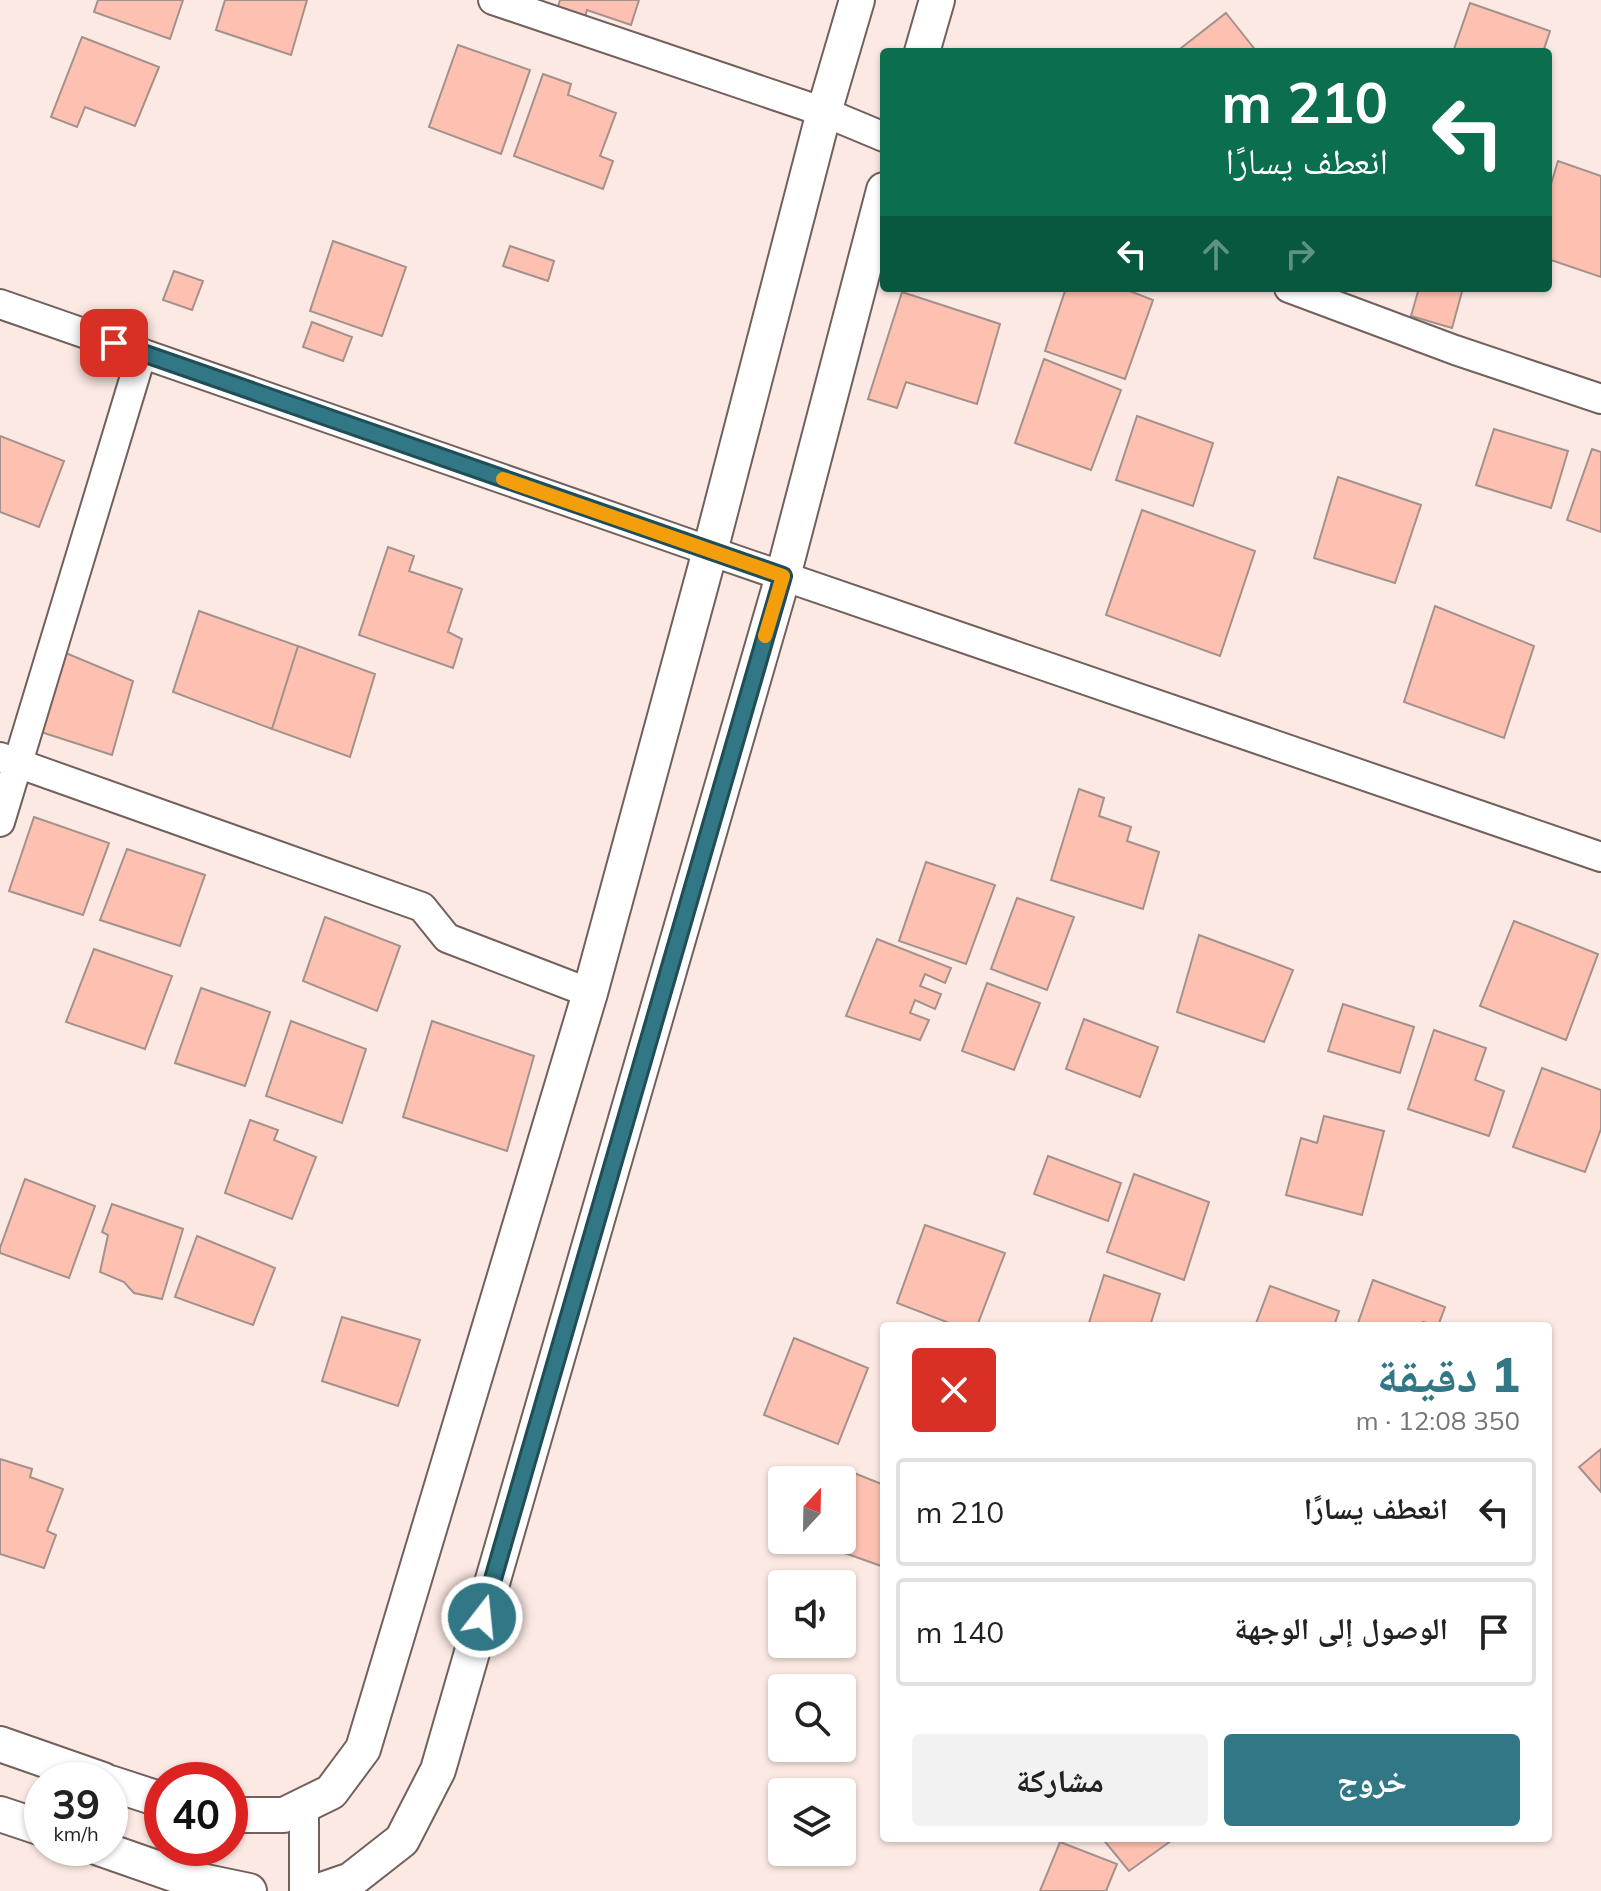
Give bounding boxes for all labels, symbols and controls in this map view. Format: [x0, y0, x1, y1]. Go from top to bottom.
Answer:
text: 210 m [1221, 67, 1388, 137]
icon: left [1416, 80, 1520, 184]
text: انعطف يسارًا [1225, 138, 1388, 183]
icon: left [1110, 232, 1154, 276]
icon: ahead [1194, 232, 1238, 276]
icon: right [1278, 232, 1322, 276]
pin [80, 309, 148, 377]
icon: arrive [92, 321, 136, 365]
text: 1 دقيقة [1377, 1344, 1520, 1404]
button: close [912, 1348, 996, 1432]
text: 350 m · 12:08 [1356, 1404, 1520, 1437]
north arrow [768, 1466, 856, 1554]
map controls [768, 1466, 856, 1866]
text: انعطف يسارًا [1304, 1489, 1448, 1527]
icon: left [1472, 1490, 1516, 1534]
text: 210 m [916, 1493, 1004, 1531]
button: sound [768, 1570, 856, 1658]
position arrow [440, 1575, 524, 1659]
text: الوصول إلى الوجهة [1234, 1609, 1448, 1647]
icon: arrive [1472, 1610, 1516, 1654]
text: 140 m [916, 1613, 1004, 1651]
button: search [768, 1674, 856, 1762]
button: مشاركة [912, 1734, 1208, 1826]
button: خروج [1224, 1734, 1520, 1826]
speed limit sign: 40 [144, 1762, 248, 1866]
button: layers [768, 1778, 856, 1866]
text: 39 [52, 1779, 100, 1829]
text: km/h [53, 1821, 99, 1846]

